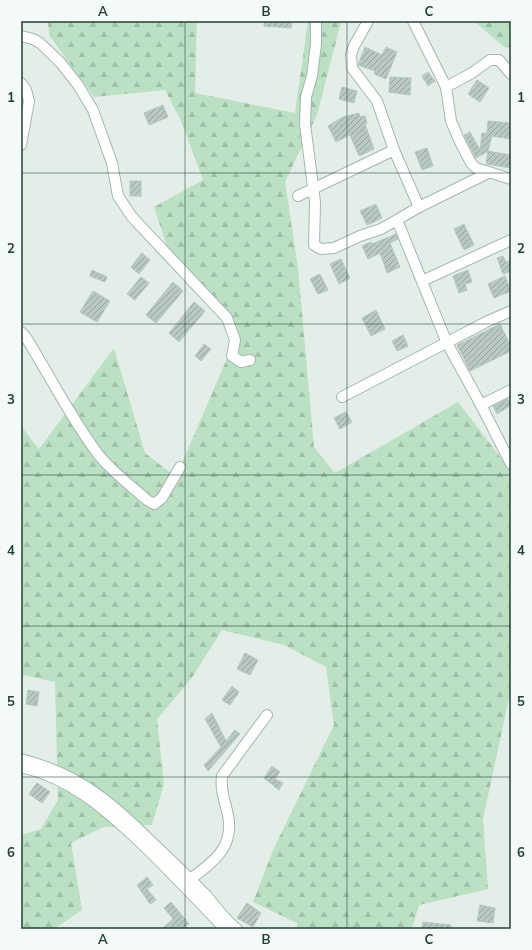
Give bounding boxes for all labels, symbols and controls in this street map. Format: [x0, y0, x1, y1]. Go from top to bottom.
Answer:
text: A [98, 3, 108, 19]
text: B [262, 3, 271, 19]
text: C [425, 3, 434, 19]
text: 1 [7, 89, 15, 105]
text: 1 [517, 89, 525, 105]
text: 2 [7, 240, 15, 256]
text: 2 [517, 240, 525, 256]
text: 3 [7, 391, 15, 407]
text: 3 [517, 391, 525, 407]
text: 4 [7, 542, 15, 558]
text: 4 [517, 542, 525, 558]
text: 5 [7, 693, 15, 709]
text: 5 [517, 693, 525, 709]
text: 6 [7, 844, 15, 860]
text: 6 [517, 844, 525, 860]
text: A [98, 931, 108, 947]
text: B [262, 931, 271, 947]
text: C [425, 931, 434, 947]

